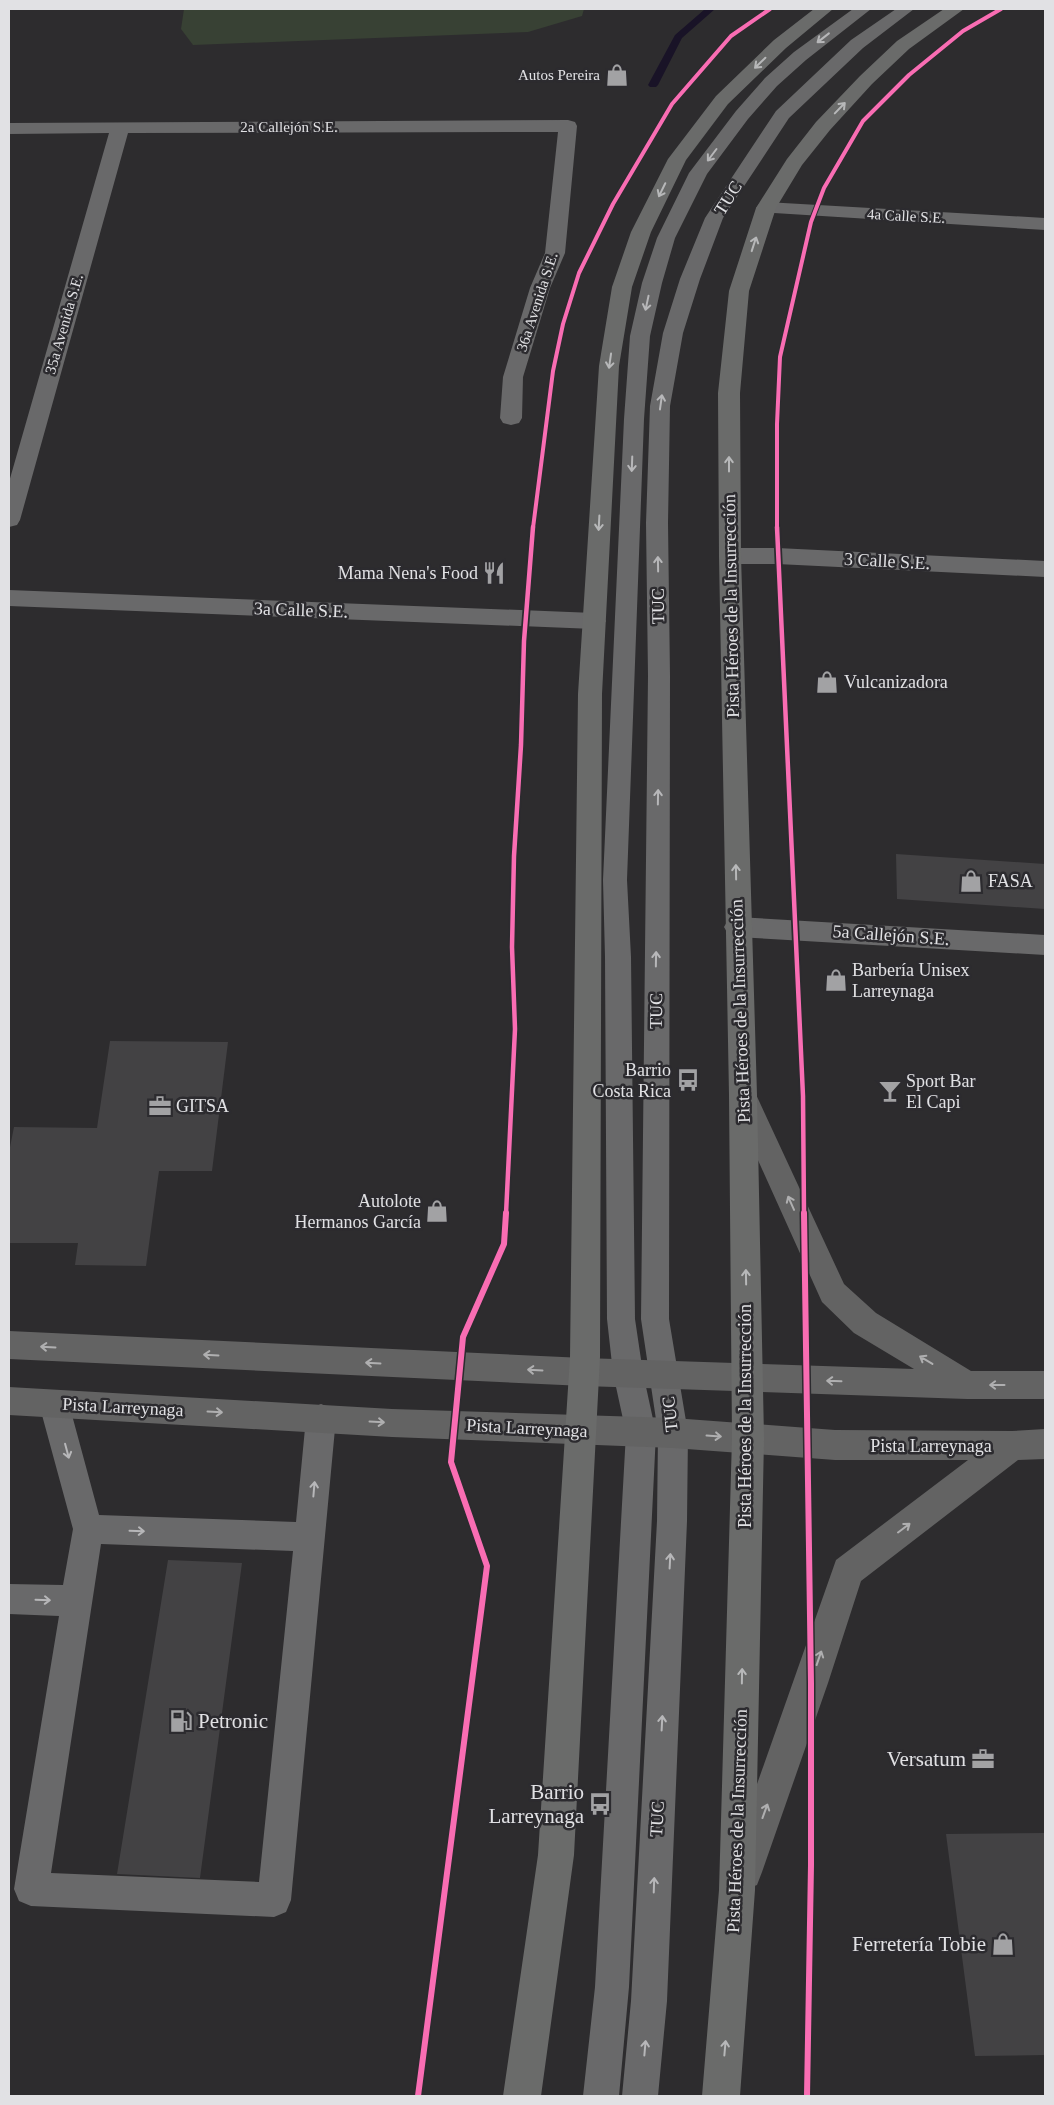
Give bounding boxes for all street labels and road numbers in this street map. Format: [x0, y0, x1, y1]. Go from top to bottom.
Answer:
street label: 2a Callejón S.E. [240, 119, 338, 135]
street label: TUC [710, 177, 746, 219]
street label: 4a Calle S.E. [866, 206, 946, 226]
street label: 36a Avenida S.E. [513, 251, 561, 353]
street label: 35a Avenida S.E. [42, 272, 86, 376]
street label: Pista Héroes de la Insurrección [719, 494, 743, 718]
street label: 3 Calle S.E. [844, 549, 930, 573]
street label: TUC [648, 588, 668, 624]
street label: 3a Calle S.E. [254, 598, 348, 622]
street label: Pista Héroes de la Insurrección [726, 899, 754, 1123]
street label: 5a Callejón S.E. [832, 921, 950, 949]
street label: TUC [646, 993, 666, 1029]
street label: Pista Héroes de la Insurrección [735, 1304, 755, 1528]
street label: Pista Larreynaga [62, 1394, 184, 1420]
street label: TUC [658, 1395, 682, 1433]
street label: Pista Larreynaga [466, 1415, 588, 1441]
street label: Pista Larreynaga [870, 1436, 992, 1456]
street label: Pista Héroes de la Insurrección [723, 1709, 751, 1933]
street label: TUC [646, 1801, 668, 1837]

